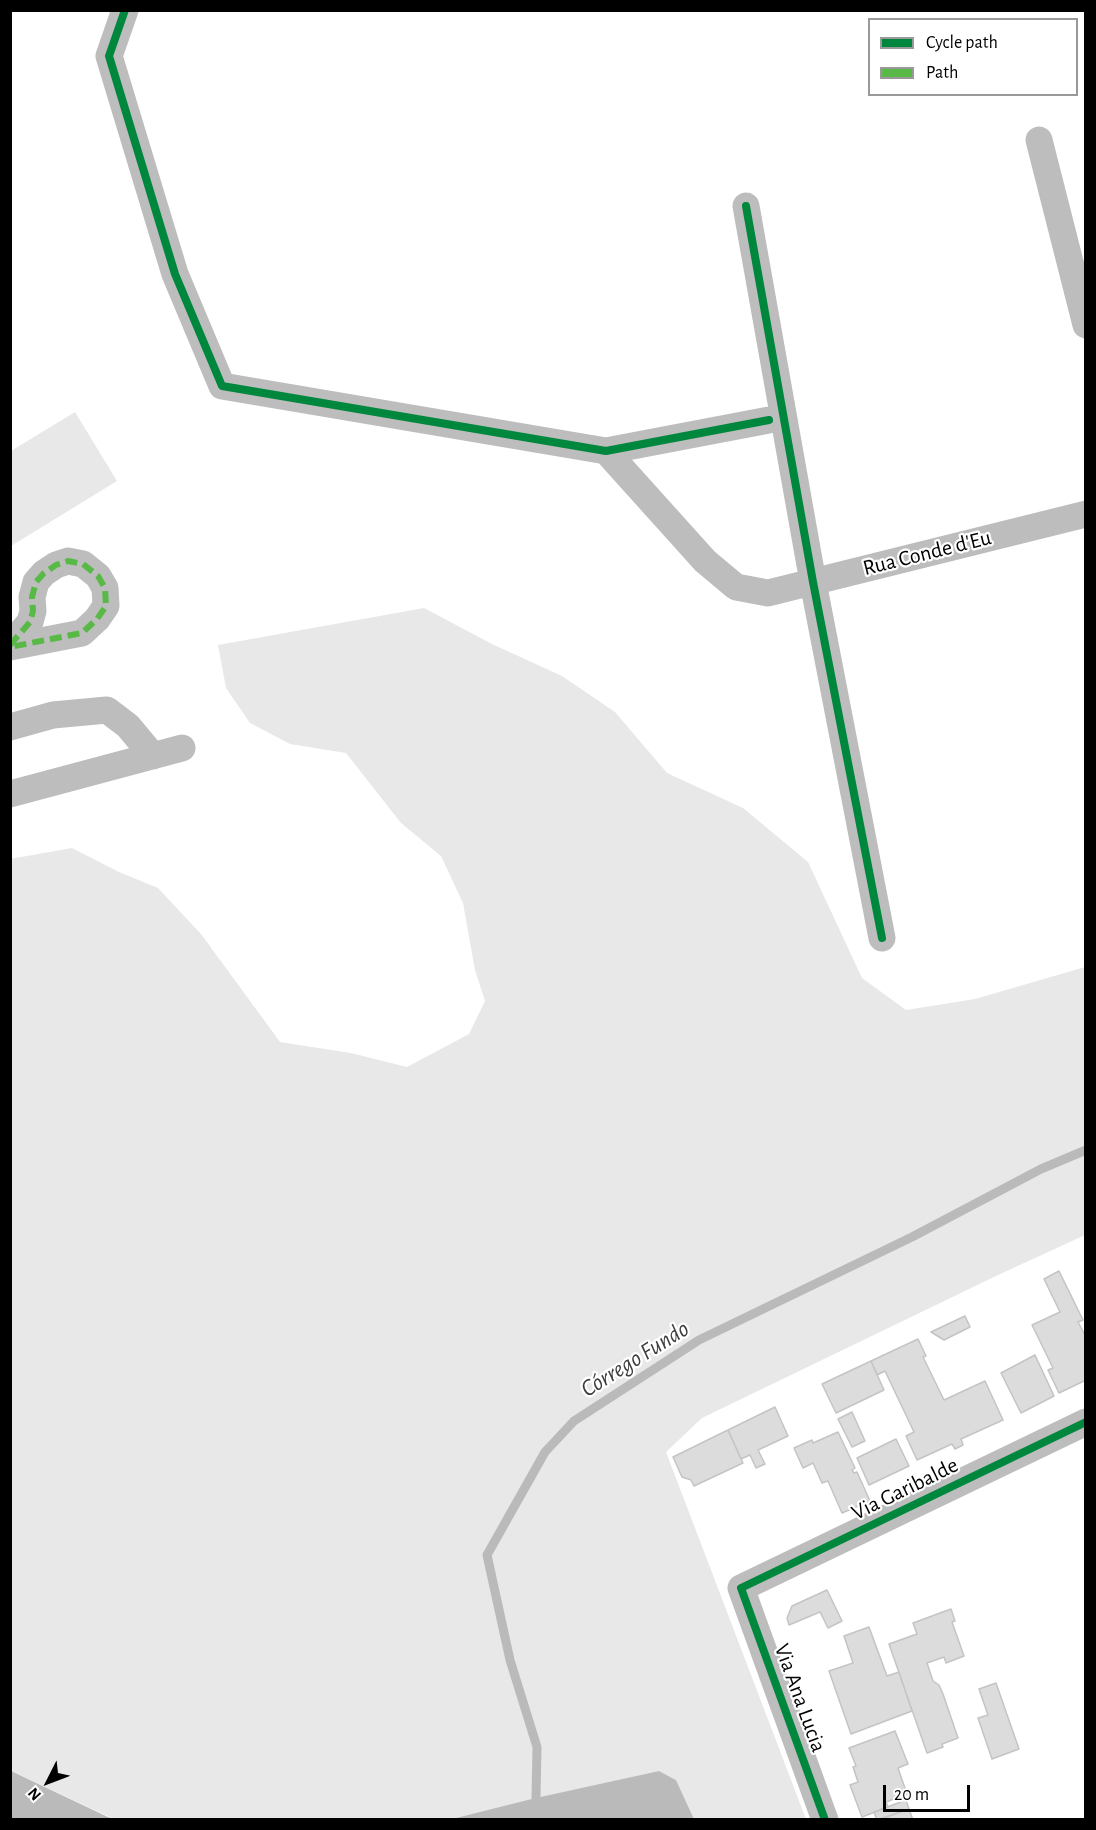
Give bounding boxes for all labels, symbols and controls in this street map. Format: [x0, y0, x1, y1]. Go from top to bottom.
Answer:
legend [868, 18, 1078, 96]
text: Cycle path [926, 34, 998, 52]
text: Path [926, 64, 958, 82]
street label: Rua Conde d'Eu [860, 524, 994, 582]
water label: Córrego Fundo [576, 1314, 694, 1404]
street label: Via Garibalde [847, 1452, 963, 1526]
street label: Via Ana Lucia [768, 1640, 832, 1756]
north arrow [18, 1752, 78, 1812]
scale bar [886, 1773, 973, 1811]
text: N [25, 1785, 44, 1804]
text: 20 m [894, 1786, 929, 1804]

